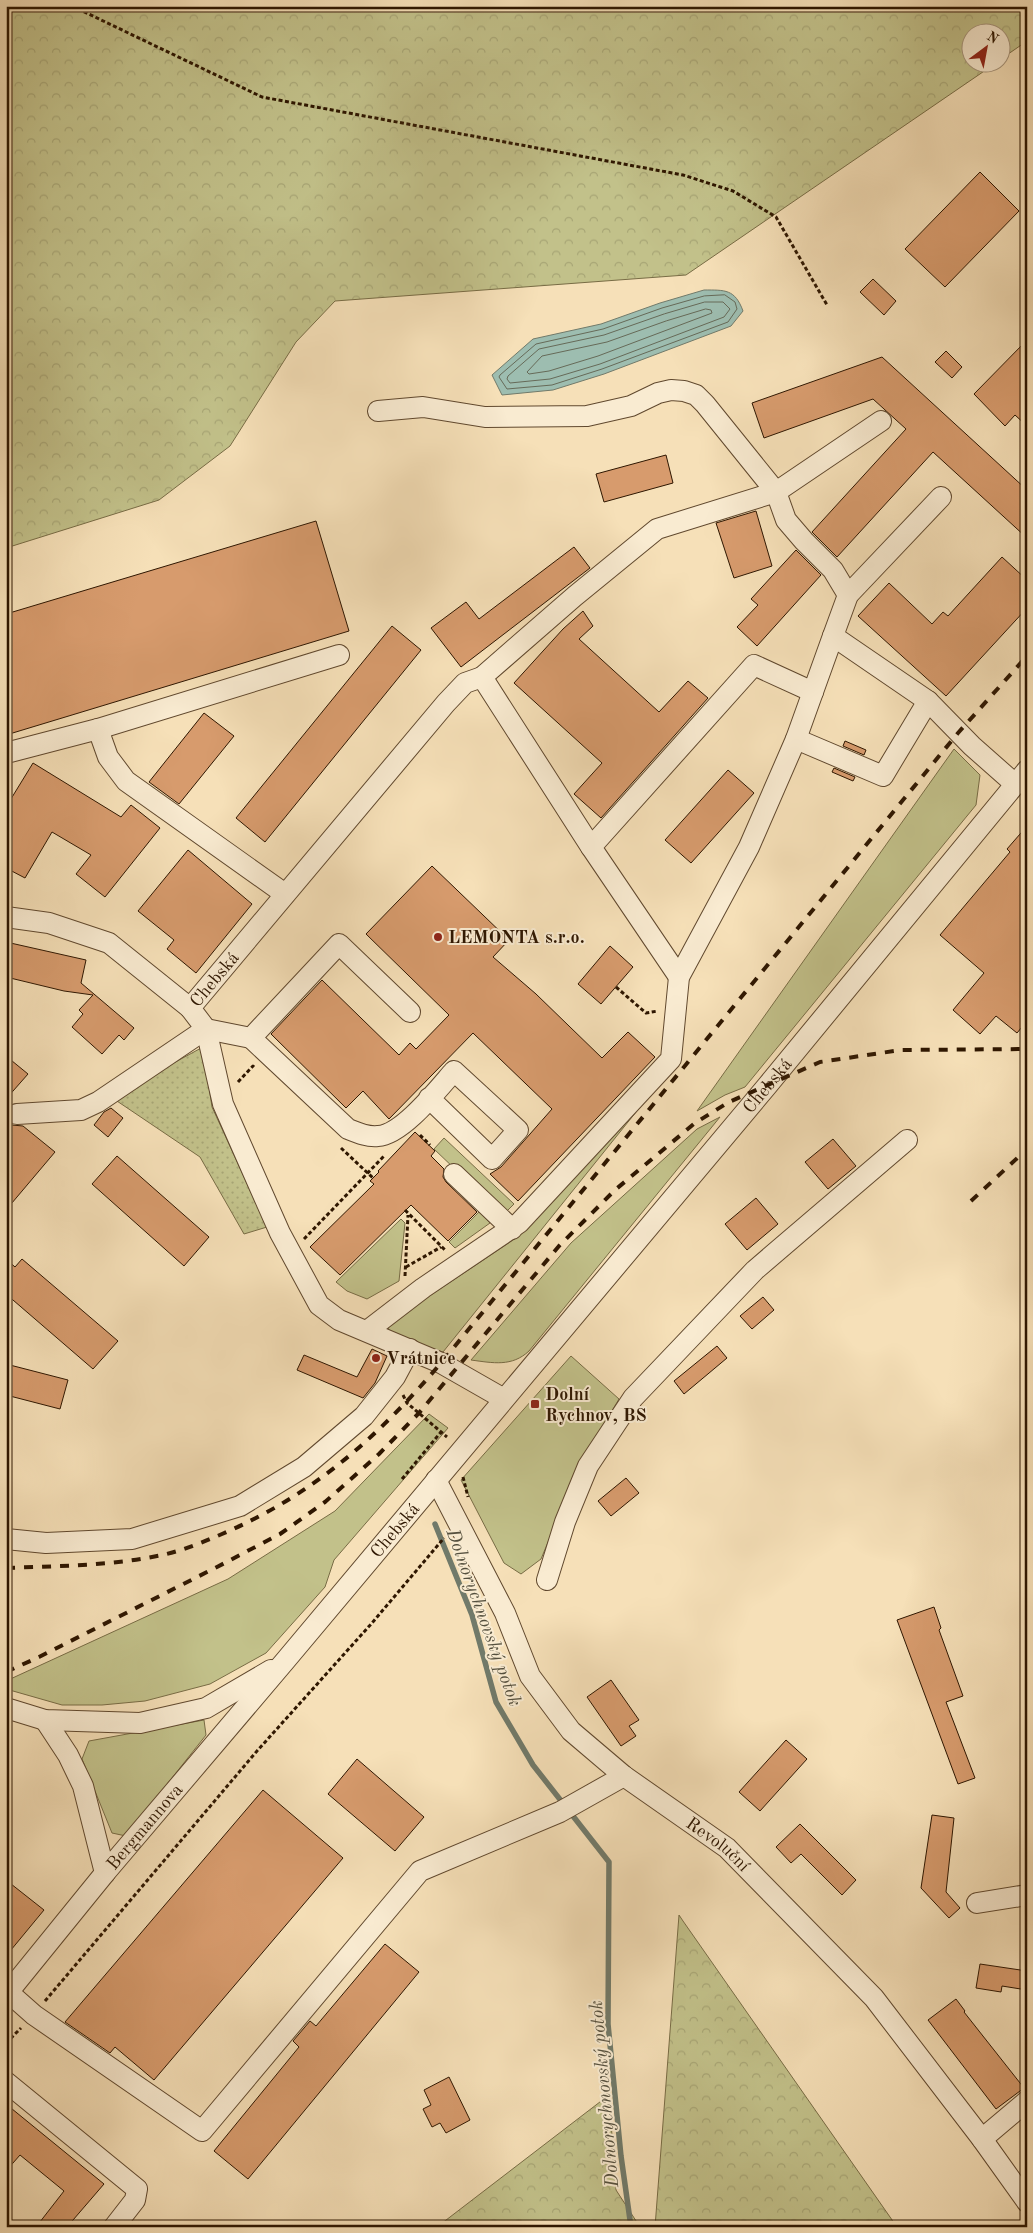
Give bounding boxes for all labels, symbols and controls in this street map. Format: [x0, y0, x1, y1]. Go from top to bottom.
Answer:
north arrow [960, 22, 1010, 72]
text: N [984, 29, 1001, 47]
place label: LEMONTA s.r.o. [448, 929, 585, 947]
marker: LEMONTA s.r.o. [432, 931, 444, 943]
street label: Chebská [187, 949, 243, 1011]
street label: Chebská [740, 1055, 796, 1117]
place label: Vrátnice [386, 1350, 456, 1368]
marker: Vrátnice [370, 1352, 382, 1364]
place label: Dolní Rychnov, BS [545, 1386, 647, 1425]
marker: Dolní Rychnov, BS [529, 1398, 541, 1410]
street label: Chebská [368, 1500, 423, 1562]
water label: Dolnorychnovský potok [441, 1525, 524, 1709]
street label: Bergmannova [104, 1781, 187, 1874]
street label: Revoluční [683, 1814, 753, 1875]
water label: Dolnorychnovský potok [588, 1999, 623, 2189]

